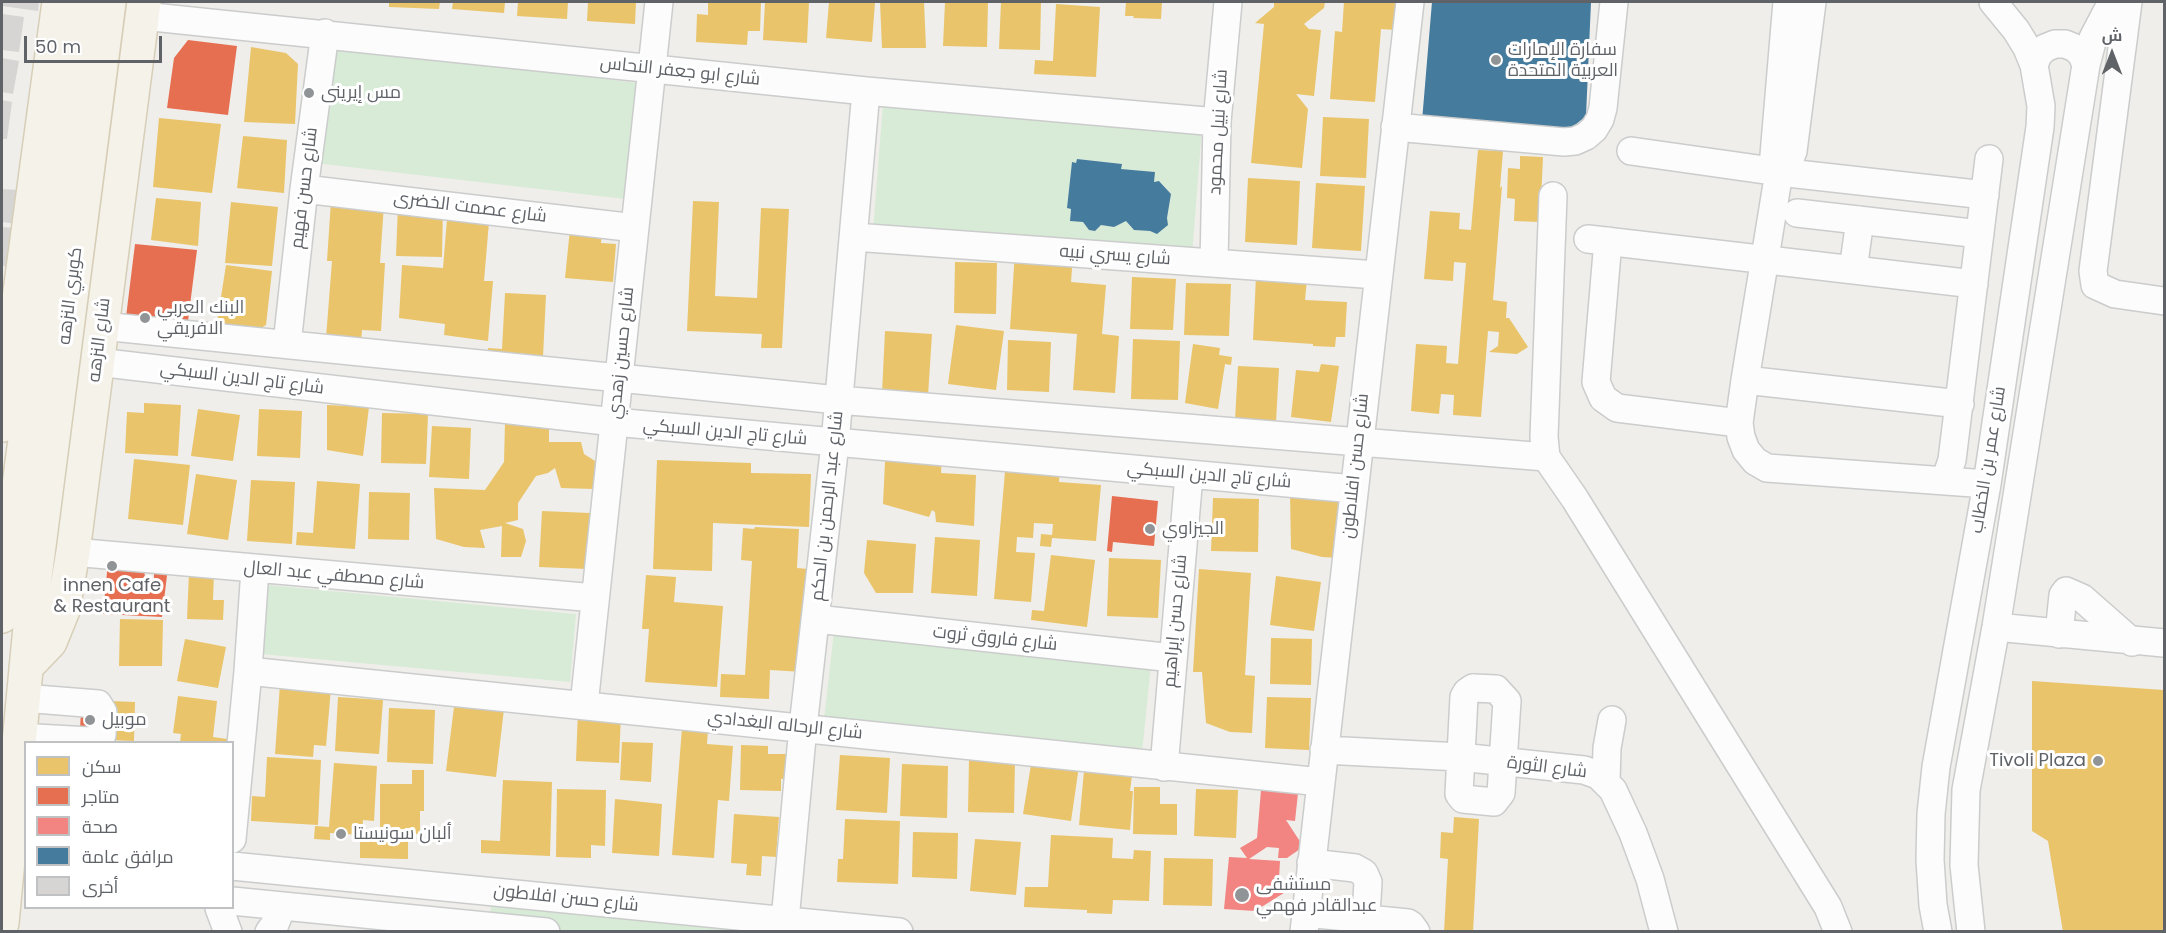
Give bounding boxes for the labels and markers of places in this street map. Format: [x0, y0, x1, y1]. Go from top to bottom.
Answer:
place label: سفارة الإمارات العربية المتحدة [1508, 39, 1618, 82]
marker: سفارة الإمارات العربية المتحدة [1489, 53, 1503, 67]
place label: مس إيرينى [321, 82, 401, 104]
marker: مس إيرينى [302, 86, 316, 100]
place label: البنك العربي الافريقي [157, 297, 244, 340]
marker: البنك العربي الافريقي [138, 311, 152, 325]
place label: الجيزاوي [1162, 518, 1224, 540]
marker: الجيزاوي [1143, 522, 1157, 536]
marker: innen Cafe & Restaurant [105, 559, 119, 573]
place label: innen Cafe & Restaurant [54, 575, 170, 618]
place label: موبيل [102, 709, 147, 731]
marker: موبيل [83, 713, 97, 727]
place label: Tivoli Plaza [1989, 750, 2086, 772]
marker: Tivoli Plaza [2091, 754, 2105, 768]
place label: ألبان سونيستا [353, 823, 452, 845]
marker: ألبان سونيستا [334, 827, 348, 841]
place label: مستشفى عبدالقادر فهمي [1256, 874, 1377, 916]
marker: مستشفى عبدالقادر فهمي [1233, 886, 1251, 904]

